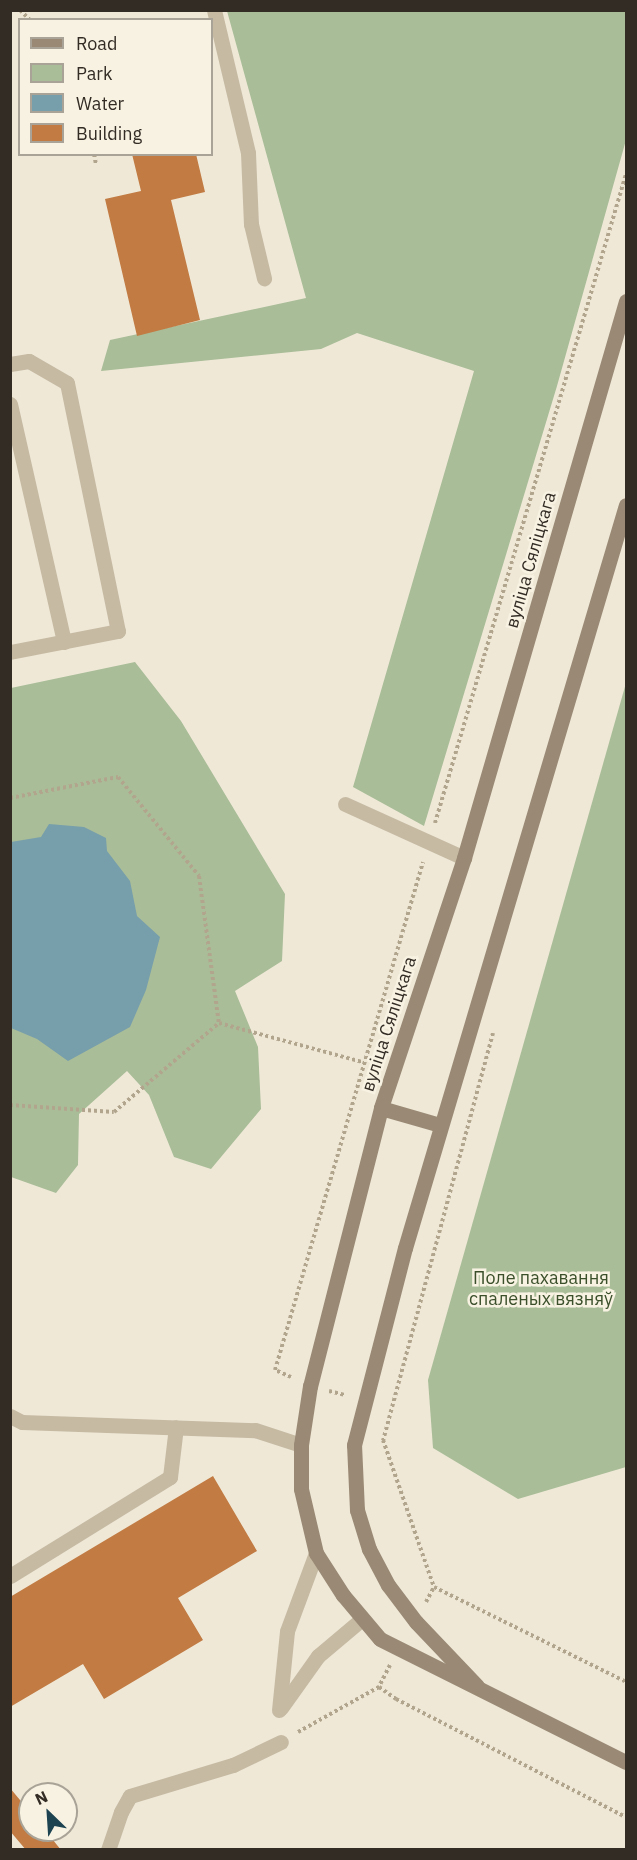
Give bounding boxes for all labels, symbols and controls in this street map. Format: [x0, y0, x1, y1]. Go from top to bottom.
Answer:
legend [18, 18, 213, 156]
text: Road [76, 32, 117, 55]
text: Park [76, 62, 112, 85]
text: Water [76, 92, 124, 115]
text: Building [76, 122, 142, 145]
street label: вуліца Сяліцкага [501, 489, 561, 631]
street label: вуліца Сяліцкага [357, 954, 421, 1094]
park label: Поле пахавання спаленых вязняў [469, 1268, 613, 1310]
north arrow [18, 1782, 78, 1842]
text: N [32, 1786, 51, 1809]

